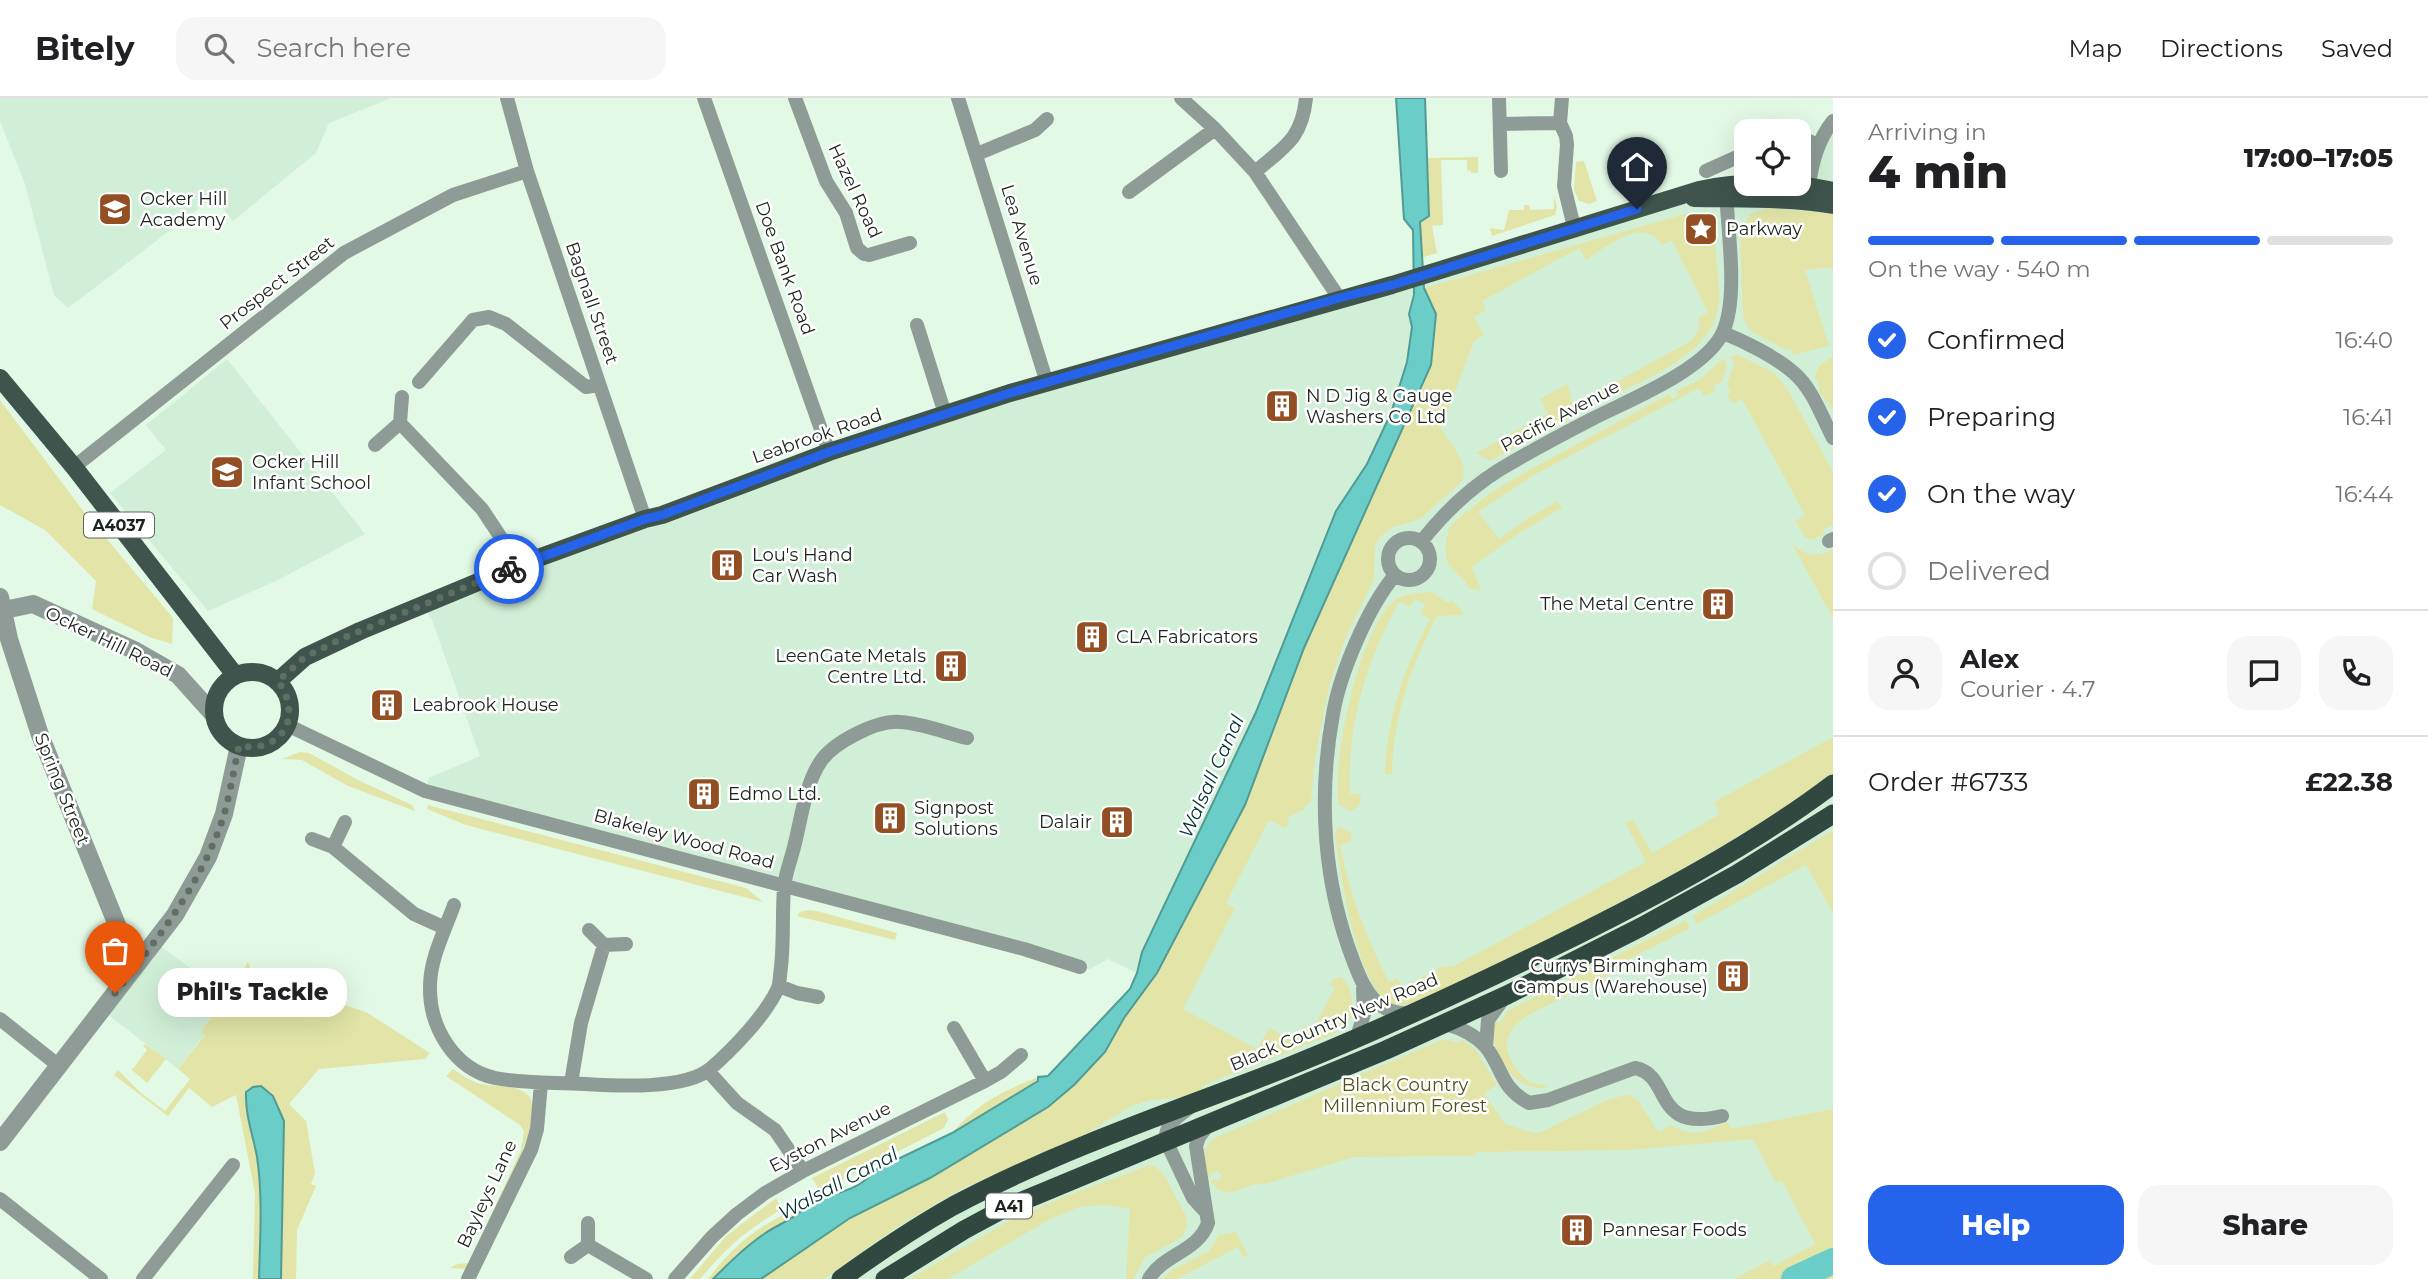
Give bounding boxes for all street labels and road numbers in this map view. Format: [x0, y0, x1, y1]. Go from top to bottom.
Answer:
street label: Hazel Road [824, 140, 886, 242]
street label: Lea Avenue [996, 182, 1048, 288]
street label: Doe Bank Road [751, 198, 819, 338]
street label: Prospect Street [215, 231, 339, 335]
street label: Bagnall Street [561, 239, 623, 367]
street label: Pacific Avenue [1497, 375, 1623, 457]
street label: Leabrook Road [749, 403, 885, 469]
road number: A4037 [84, 512, 154, 538]
street label: Ocker Hill Road [42, 602, 176, 682]
street label: Spring Street [30, 730, 94, 848]
street label: Blakeley Wood Road [591, 804, 777, 874]
street label: Black Country New Road [1227, 968, 1441, 1076]
street label: Eyston Avenue [766, 1097, 895, 1177]
street label: Bayleys Lane [452, 1136, 522, 1251]
road number: A41 [986, 1194, 1032, 1218]

